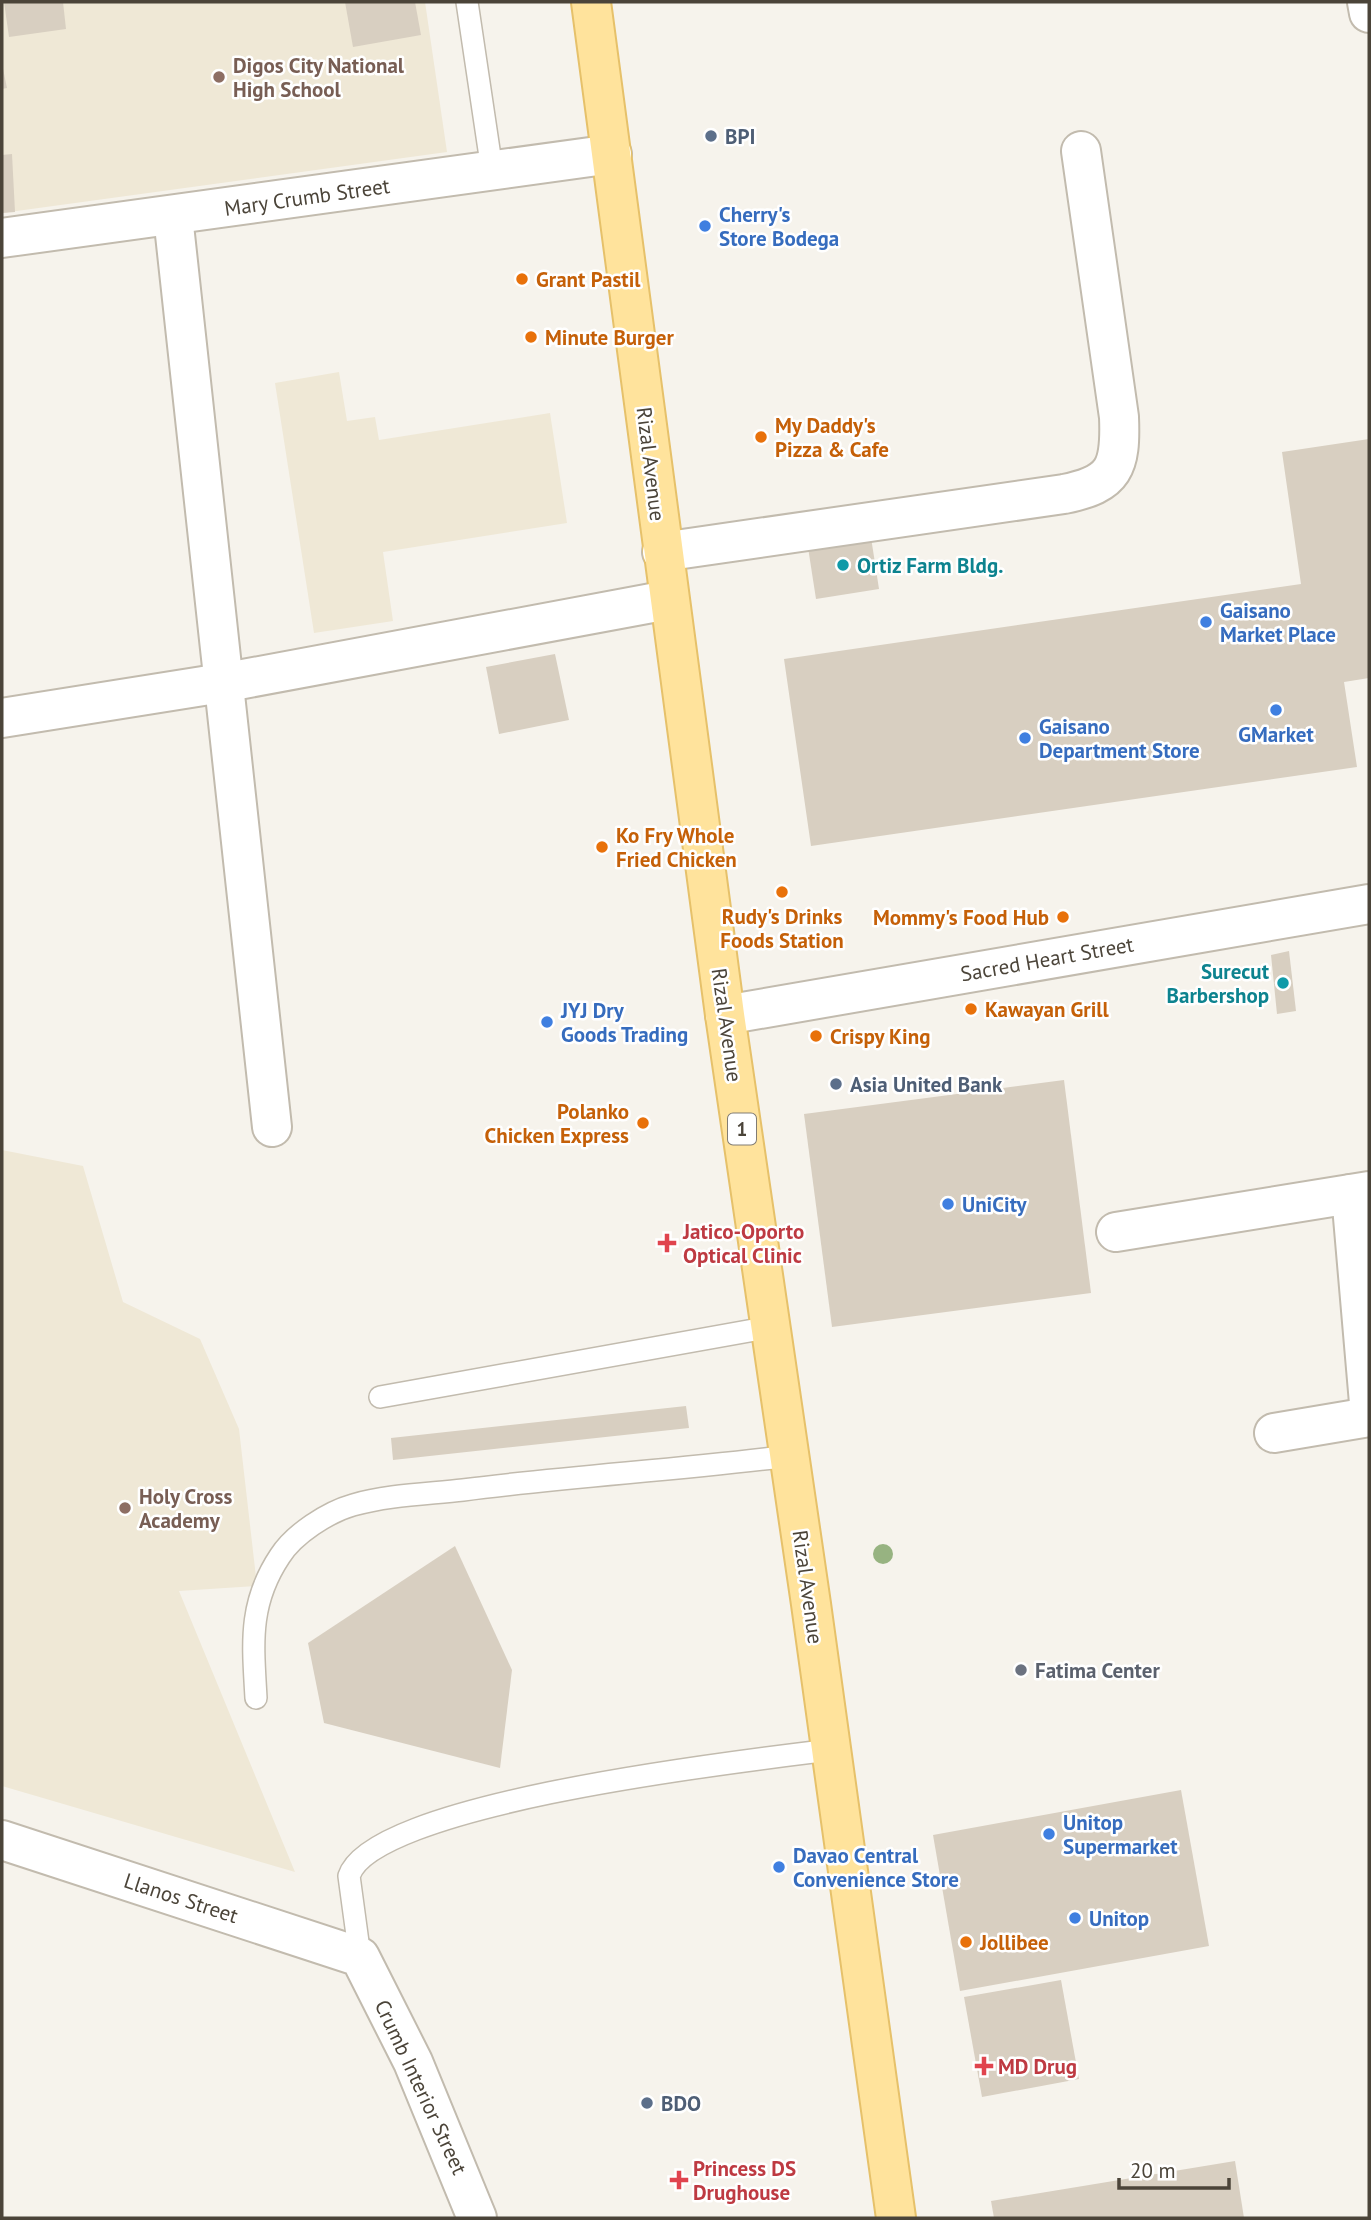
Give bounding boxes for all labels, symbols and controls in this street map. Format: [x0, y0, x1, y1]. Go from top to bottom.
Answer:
place label: Digos City National High School [233, 52, 405, 103]
marker: Digos City National High School [211, 69, 227, 85]
place label: BPI [725, 123, 755, 150]
marker: BPI [703, 128, 719, 144]
street label: Mary Crumb Street [223, 172, 391, 222]
place label: Cherry's Store Bodega [719, 201, 839, 252]
marker: Cherry's Store Bodega [697, 218, 713, 234]
place label: Grant Pastil [536, 266, 641, 293]
marker: Grant Pastil [514, 271, 530, 287]
place label: Minute Burger [545, 324, 674, 351]
marker: Minute Burger [523, 329, 539, 345]
street label: Rizal Avenue [631, 405, 671, 523]
place label: My Daddy's Pizza & Cafe [775, 412, 889, 463]
marker: My Daddy's Pizza & Cafe [753, 429, 769, 445]
place label: Ortiz Farm Bldg. [857, 552, 1003, 579]
marker: Ortiz Farm Bldg. [835, 557, 851, 573]
place label: Gaisano Market Place [1220, 597, 1336, 648]
marker: Gaisano Market Place [1198, 614, 1214, 630]
marker: GMarket [1268, 702, 1284, 718]
place label: Gaisano Department Store [1039, 713, 1200, 764]
place label: GMarket [1238, 721, 1314, 748]
marker: Gaisano Department Store [1017, 730, 1033, 746]
place label: Ko Fry Whole Fried Chicken [616, 822, 737, 873]
marker: Ko Fry Whole Fried Chicken [594, 839, 610, 855]
marker: Rudy's Drinks Foods Station [774, 884, 790, 900]
place label: Rudy's Drinks Foods Station [720, 903, 844, 954]
place label: Mommy's Food Hub [873, 904, 1049, 931]
marker: Mommy's Food Hub [1055, 909, 1071, 925]
street label: Sacred Heart Street [958, 931, 1136, 987]
place label: Surecut Barbershop [1167, 958, 1270, 1009]
street label: Rizal Avenue [706, 966, 748, 1084]
marker: Surecut Barbershop [1275, 975, 1291, 991]
place label: Kawayan Grill [985, 996, 1109, 1023]
place label: JYJ Dry Goods Trading [560, 997, 688, 1048]
marker: Kawayan Grill [963, 1001, 979, 1017]
marker: JYJ Dry Goods Trading [539, 1014, 555, 1030]
place label: Crispy King [830, 1023, 930, 1050]
marker: Crispy King [808, 1028, 824, 1044]
place label: Asia United Bank [850, 1071, 1003, 1098]
marker: Asia United Bank [828, 1076, 844, 1092]
place label: Polanko Chicken Express [484, 1098, 629, 1149]
road number: 1 [728, 1114, 756, 1144]
marker: Polanko Chicken Express [635, 1115, 651, 1131]
place label: UniCity [962, 1191, 1027, 1218]
marker: UniCity [940, 1196, 956, 1212]
place label: Jatico-Oporto Optical Clinic [682, 1218, 804, 1269]
marker: Jatico-Oporto Optical Clinic [657, 1233, 677, 1253]
place label: Holy Cross Academy [139, 1483, 232, 1534]
marker: Holy Cross Academy [117, 1500, 133, 1516]
street label: Rizal Avenue [787, 1528, 829, 1646]
place label: Fatima Center [1035, 1657, 1160, 1684]
marker: Fatima Center [1013, 1662, 1029, 1678]
place label: Unitop Supermarket [1063, 1809, 1178, 1860]
marker: Unitop Supermarket [1041, 1826, 1057, 1842]
place label: Davao Central Convenience Store [793, 1842, 959, 1893]
marker: Davao Central Convenience Store [771, 1859, 787, 1875]
street label: Llanos Street [121, 1867, 241, 1929]
place label: Unitop [1089, 1905, 1149, 1932]
marker: Unitop [1067, 1910, 1083, 1926]
place label: Jollibee [979, 1929, 1049, 1956]
marker: Jollibee [958, 1934, 974, 1950]
street label: Crumb Interior Street [369, 1995, 473, 2179]
place label: MD Drug [998, 2053, 1077, 2080]
marker: MD Drug [976, 2058, 992, 2074]
place label: BDO [661, 2090, 701, 2117]
marker: BDO [639, 2095, 655, 2111]
scale bar [1119, 2146, 1229, 2190]
place label: Princess DS Drughouse [693, 2155, 796, 2206]
text: 20 m [1130, 2157, 1176, 2184]
marker: Princess DS Drughouse [671, 2172, 687, 2188]

